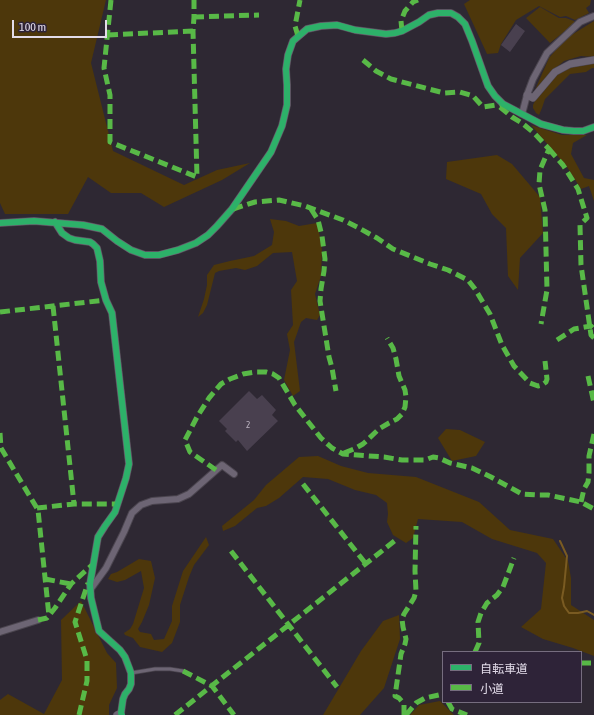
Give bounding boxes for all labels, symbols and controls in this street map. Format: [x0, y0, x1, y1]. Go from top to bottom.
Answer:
scale bar [14, 12, 109, 38]
text: 100 m [19, 20, 46, 34]
house number: 2 [246, 420, 250, 430]
legend [442, 651, 582, 703]
text: 自転車道 [480, 662, 528, 676]
text: 小道 [480, 682, 504, 696]

